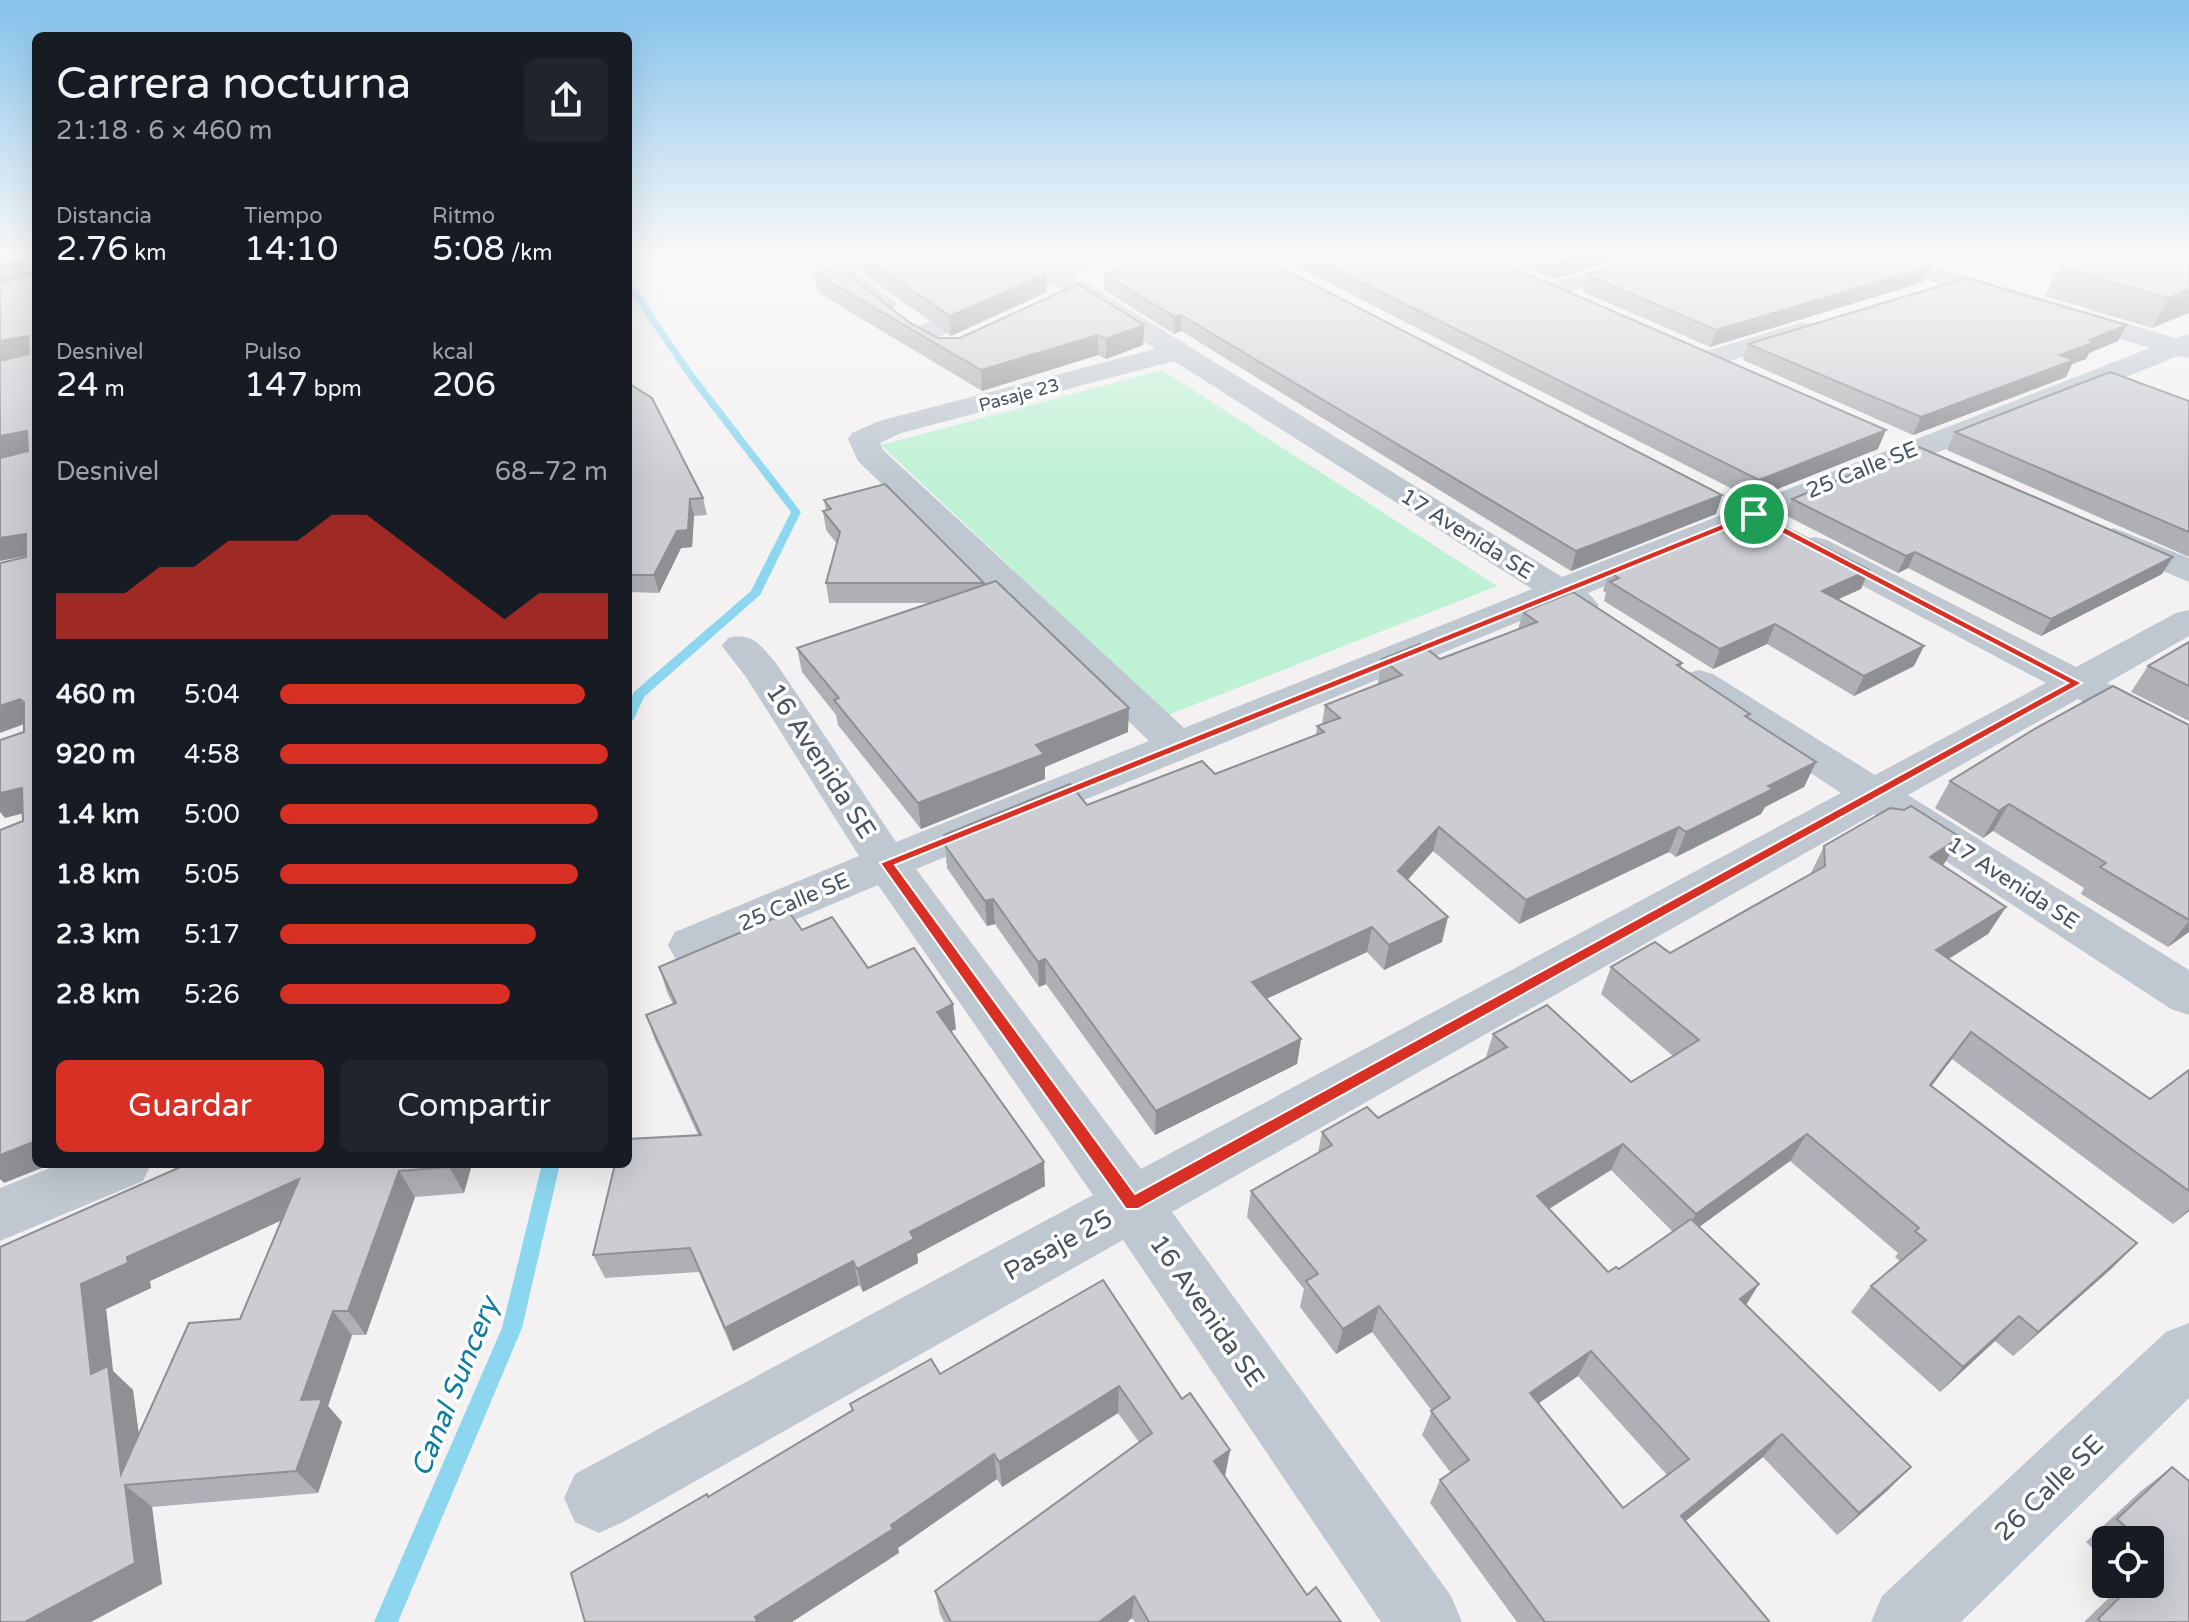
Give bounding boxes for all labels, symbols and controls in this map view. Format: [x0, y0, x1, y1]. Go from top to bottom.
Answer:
text: Carrera nocturna [56, 58, 411, 111]
button: share [524, 58, 608, 142]
text: 21:18 · 6 × 460 m [56, 115, 272, 146]
text: Distancia [56, 203, 152, 229]
text: Tiempo [244, 203, 323, 229]
text: Ritmo [432, 203, 495, 229]
text: 2.76 [56, 229, 129, 270]
text: 14:10 [244, 229, 338, 270]
text: 5:08 [432, 229, 505, 270]
text: km [129, 240, 166, 266]
text: /km [505, 240, 553, 266]
text: Desnivel [56, 339, 143, 365]
text: Pulso [244, 339, 301, 365]
text: kcal [432, 339, 473, 365]
text: 24 [56, 365, 99, 406]
text: 147 [244, 365, 308, 406]
text: 206 [432, 365, 496, 406]
street label: Pasaje 23 [976, 374, 1062, 416]
text: m [99, 376, 125, 402]
text: bpm [308, 376, 362, 402]
street label: 25 Calle SE [1803, 436, 1921, 504]
text: Desnivel [56, 456, 159, 487]
text: 68–72 m [495, 456, 608, 487]
pin [1720, 480, 1788, 548]
street label: 17 Avenida SE [1396, 483, 1538, 585]
icon: arrive [1732, 492, 1776, 536]
street label: 16 Avenida SE [759, 678, 883, 844]
text: 460 m [56, 679, 136, 710]
text: 5:04 [184, 679, 240, 710]
text: 920 m [56, 739, 136, 770]
text: 4:58 [184, 739, 240, 770]
text: 1.4 km [56, 799, 140, 830]
text: 5:00 [184, 799, 240, 830]
street label: 17 Avenida SE [1942, 831, 2084, 935]
text: 1.8 km [56, 859, 140, 890]
text: 5:05 [184, 859, 240, 890]
street label: 25 Calle SE [735, 867, 853, 937]
text: 2.3 km [56, 919, 140, 950]
text: 5:17 [184, 919, 240, 950]
text: 2.8 km [56, 979, 140, 1010]
text: 5:26 [184, 979, 240, 1010]
button: Guardar [56, 1060, 324, 1152]
button: Compartir [340, 1060, 608, 1152]
street label: Pasaje 25 [998, 1203, 1118, 1287]
street label: 16 Avenida SE [1143, 1229, 1271, 1393]
water label: Canal Suncery [404, 1290, 507, 1481]
street label: 26 Calle SE [1988, 1429, 2110, 1547]
map controls [2092, 1526, 2164, 1598]
button: locate [2092, 1526, 2164, 1598]

